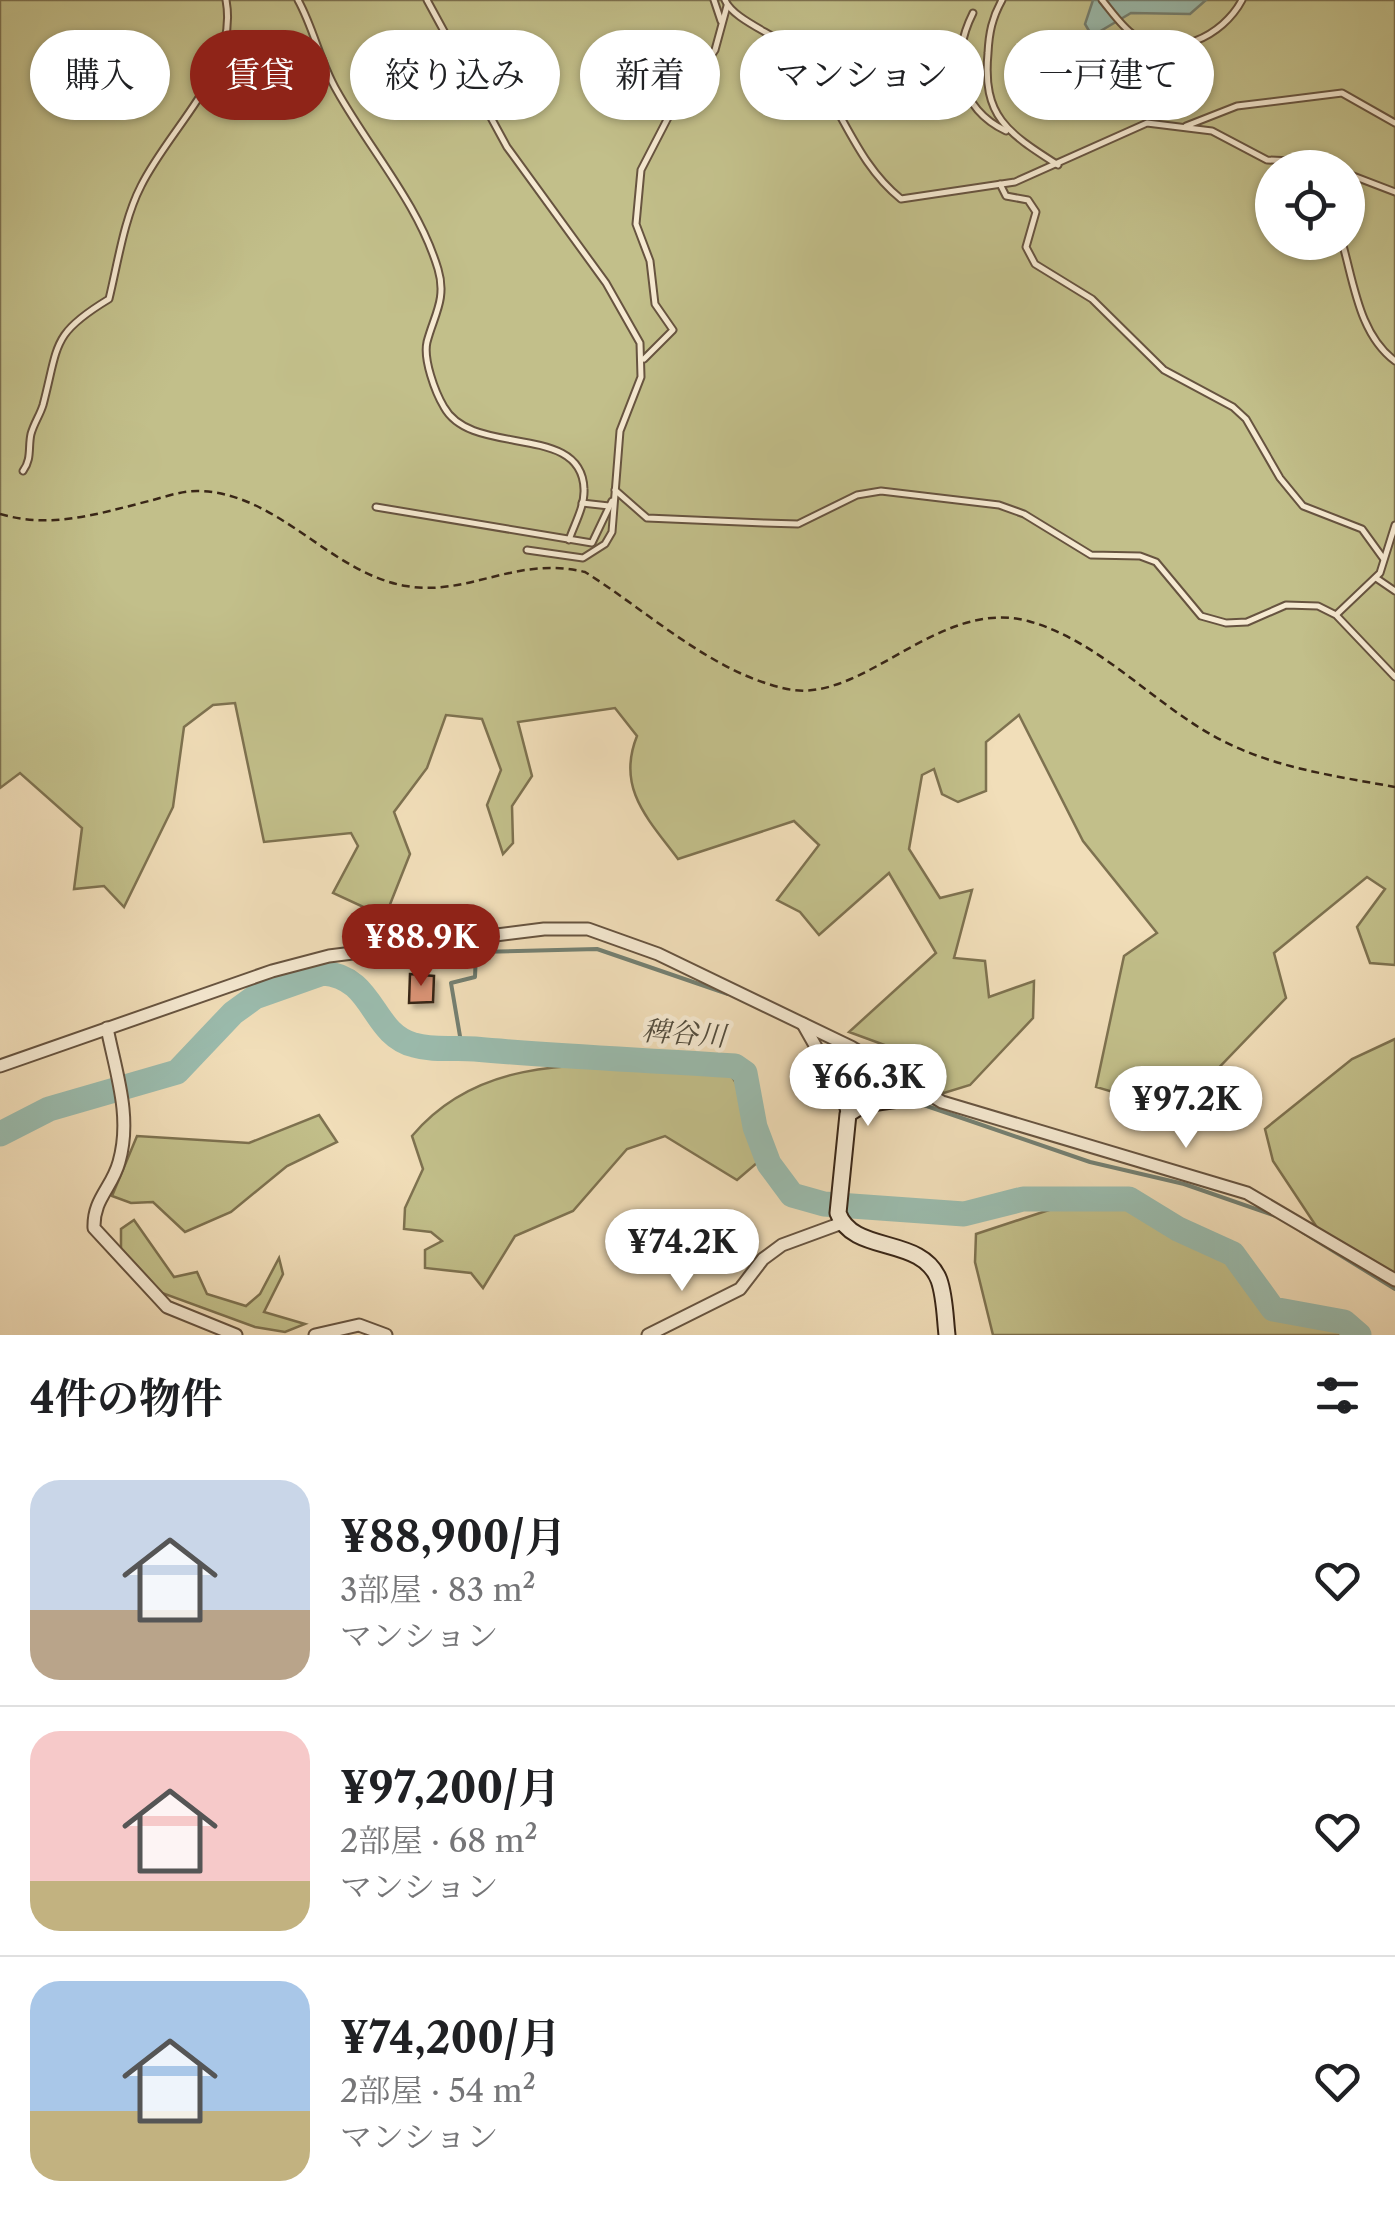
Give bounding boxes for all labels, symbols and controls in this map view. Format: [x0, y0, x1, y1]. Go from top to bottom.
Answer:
chip: 購入 [30, 30, 170, 120]
chip: 賃貸 [190, 30, 330, 120]
chip: 絞り込み [350, 30, 560, 120]
chip: 新着 [580, 30, 720, 120]
chip: マンション [740, 30, 984, 120]
chip: 一戸建て [1004, 30, 1214, 120]
map controls [1255, 150, 1365, 260]
button: locate [1255, 150, 1365, 260]
pin: ¥88.9K [340, 904, 502, 989]
text: ¥88.9K [364, 917, 478, 956]
water label: 稗谷川 [641, 1013, 730, 1053]
pin: ¥66.3K [787, 1044, 949, 1129]
text: ¥66.3K [812, 1057, 924, 1096]
pin: ¥97.2K [1105, 1066, 1267, 1151]
text: ¥97.2K [1131, 1079, 1241, 1118]
pin: ¥74.2K [601, 1209, 763, 1294]
text: ¥74.2K [627, 1222, 737, 1261]
icon: filters [1310, 1368, 1365, 1423]
text: 4件の物件 [30, 1372, 223, 1424]
text: ¥88,900/月 [340, 1511, 567, 1563]
icon: home [110, 1520, 230, 1640]
icon: heart [1310, 1553, 1365, 1608]
text: 3部屋 · 83 m² [340, 1570, 536, 1609]
text: マンション [340, 1616, 499, 1655]
text: ¥97,200/月 [340, 1762, 560, 1814]
icon: home [110, 1771, 230, 1891]
icon: heart [1310, 1804, 1365, 1859]
text: 2部屋 · 68 m² [340, 1821, 538, 1860]
text: マンション [340, 1867, 499, 1906]
text: ¥74,200/月 [340, 2012, 561, 2064]
icon: home [110, 2021, 230, 2141]
icon: heart [1310, 2054, 1365, 2109]
text: 2部屋 · 54 m² [340, 2071, 536, 2110]
text: マンション [340, 2117, 499, 2156]

